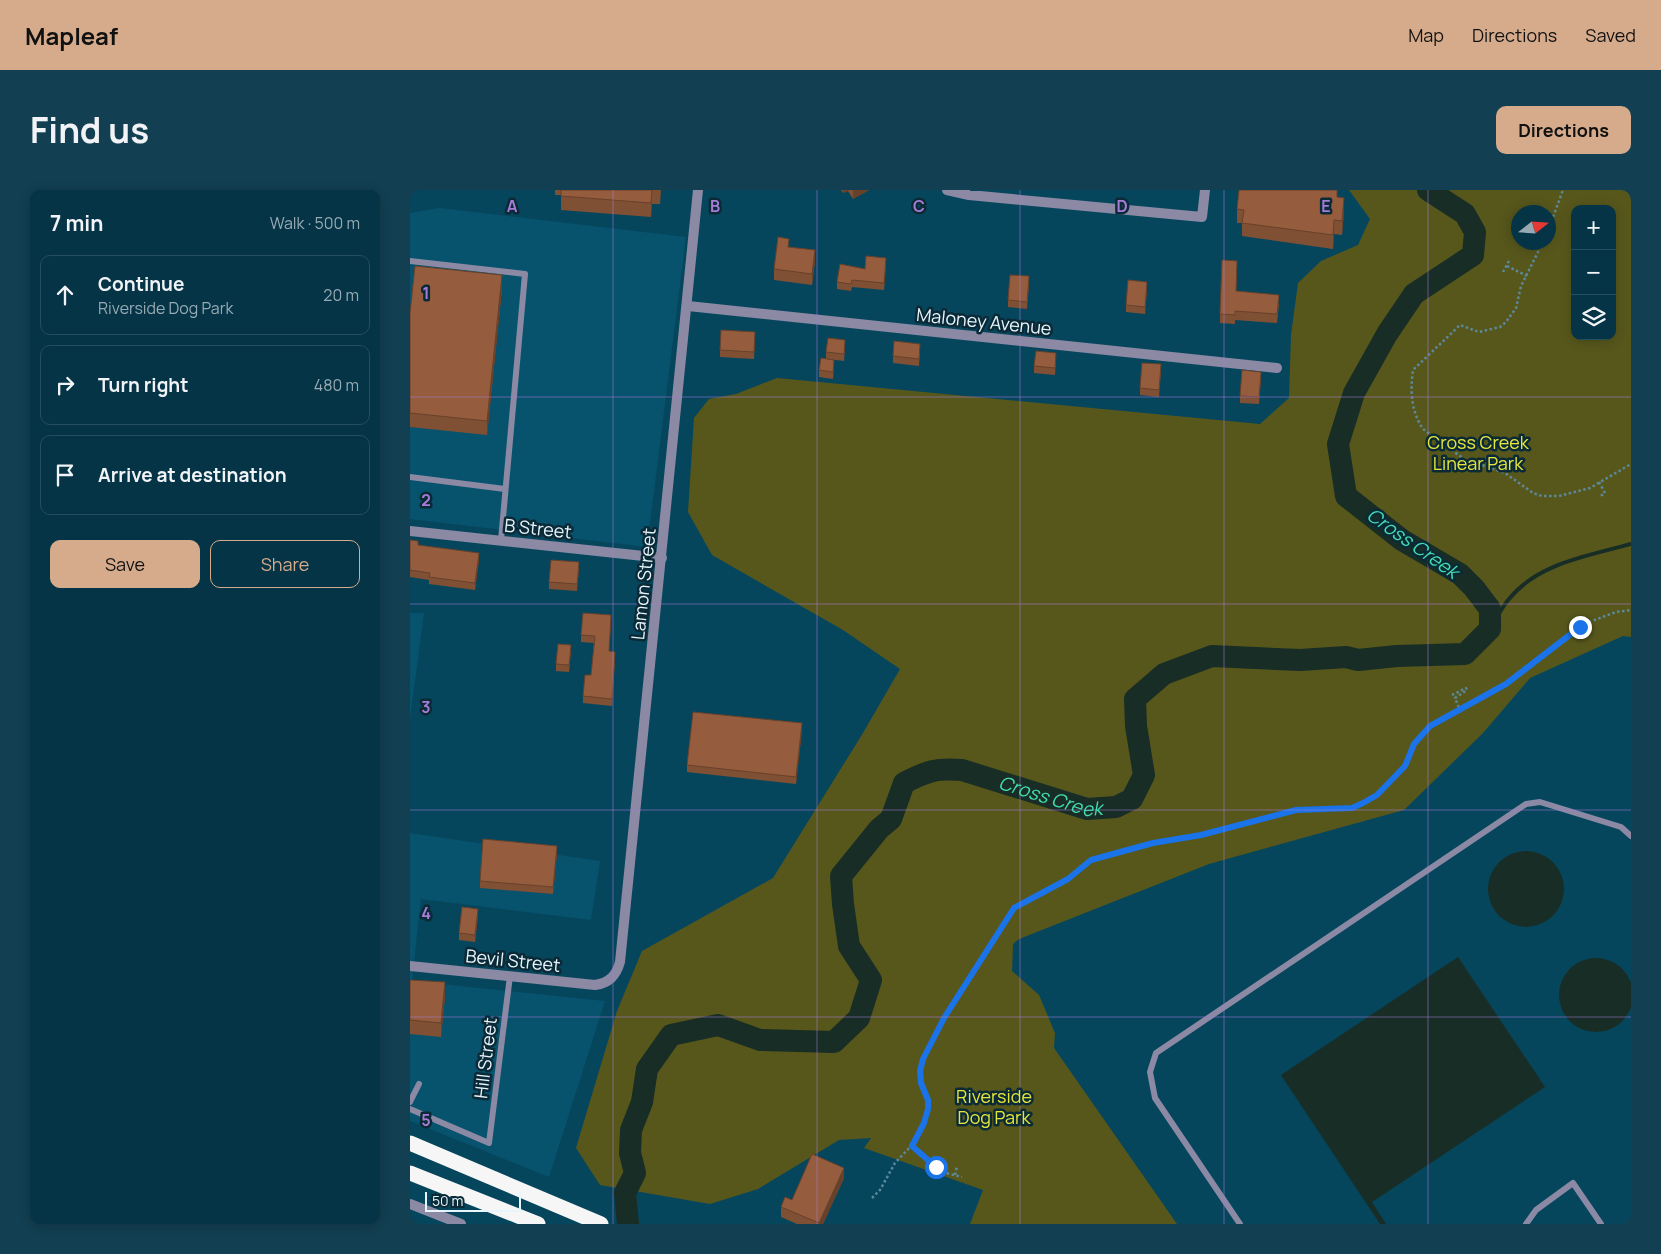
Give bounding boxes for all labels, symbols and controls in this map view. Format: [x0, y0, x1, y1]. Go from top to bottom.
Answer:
text: Mapleaf [25, 19, 118, 52]
text: Map [1408, 23, 1444, 47]
text: Directions [1472, 23, 1557, 47]
text: Saved [1585, 23, 1636, 47]
text: Find us [30, 106, 149, 154]
button: Directions [1496, 106, 1631, 154]
text: A [507, 195, 518, 217]
text: B [710, 195, 720, 217]
text: C [913, 195, 925, 217]
text: D [1116, 195, 1128, 217]
text: E [1321, 195, 1331, 217]
north arrow [1511, 205, 1556, 250]
map controls [1571, 205, 1616, 340]
button: + [1571, 205, 1616, 250]
text: 7 min [50, 209, 103, 237]
text: Walk · 500 m [270, 212, 360, 234]
button: − [1571, 250, 1616, 295]
text: Continue [98, 271, 184, 297]
icon: ahead [51, 281, 79, 309]
text: 1 [422, 282, 430, 304]
text: 20 m [323, 284, 359, 306]
button: layers [1571, 295, 1616, 340]
text: Riverside Dog Park [98, 297, 233, 319]
street label: Maloney Avenue [915, 302, 1053, 340]
icon: right [51, 371, 79, 399]
text: Turn right [98, 372, 188, 398]
text: 480 m [314, 374, 359, 396]
park label: Cross Creek Linear Park [1427, 430, 1530, 475]
icon: arrive [51, 461, 79, 489]
text: Arrive at destination [98, 462, 287, 488]
text: 2 [421, 489, 431, 511]
water label: Cross Creek [1362, 502, 1466, 586]
street label: B Street [503, 513, 573, 543]
street label: Lamon Street [625, 527, 661, 641]
button: Save [50, 540, 200, 588]
button: Share [210, 540, 360, 588]
route end [1569, 616, 1592, 639]
text: 3 [421, 696, 431, 718]
water label: Cross Creek [995, 769, 1106, 822]
text: 4 [421, 902, 431, 924]
street label: Bevil Street [464, 943, 562, 977]
street label: Hill Street [468, 1016, 502, 1100]
park label: Riverside Dog Park [956, 1084, 1032, 1129]
text: 5 [421, 1109, 431, 1131]
route start [925, 1156, 948, 1179]
scale bar [425, 1189, 521, 1212]
text: 50 m [432, 1191, 463, 1210]

